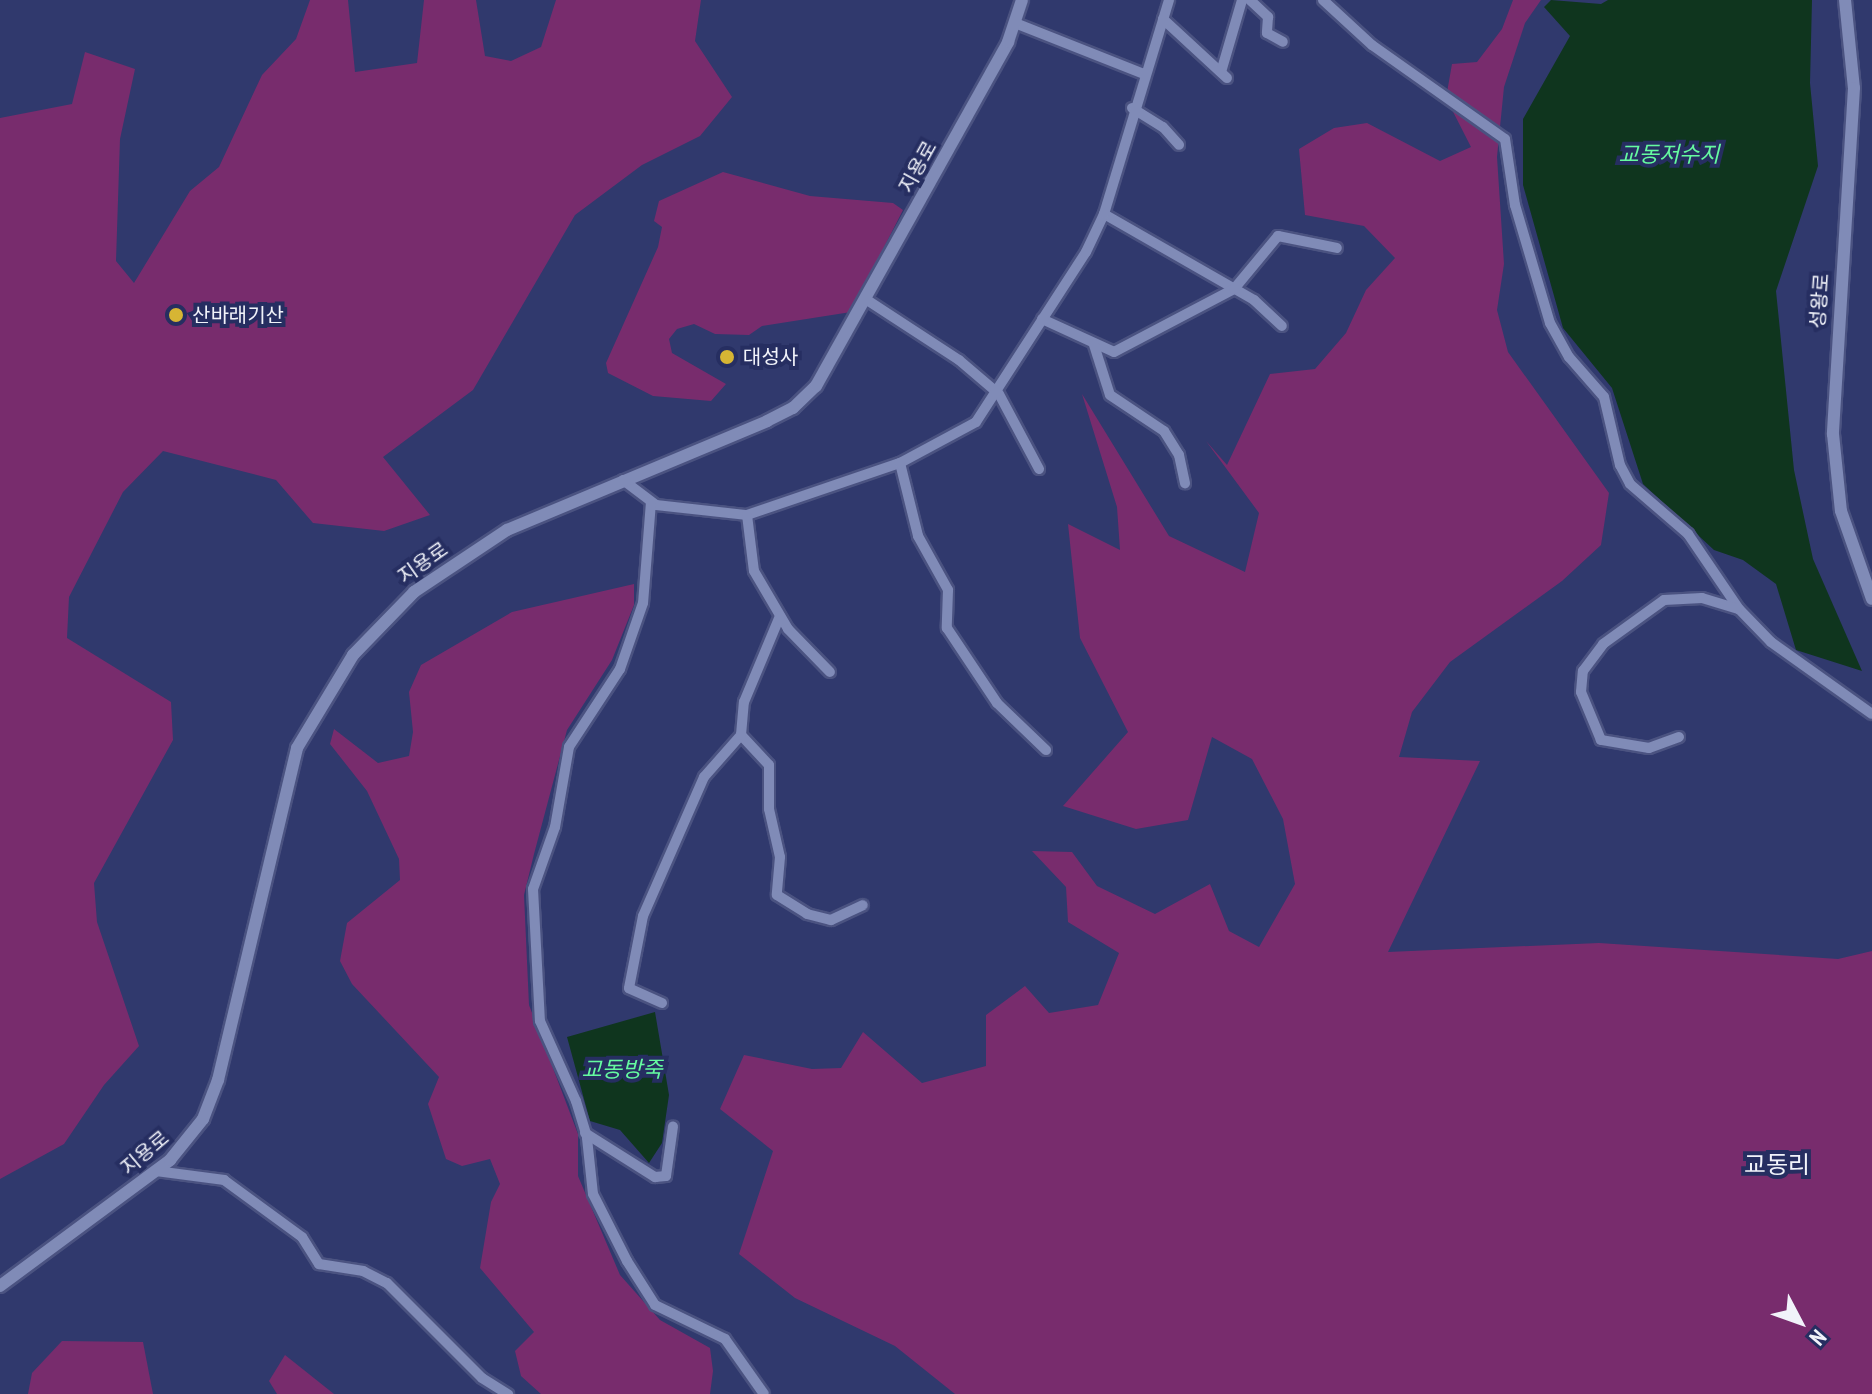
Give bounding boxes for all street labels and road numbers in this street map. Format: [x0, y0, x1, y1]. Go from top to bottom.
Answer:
street label: 지용로 [894, 137, 942, 197]
street label: 성왕로 [1806, 273, 1834, 329]
street label: 지용로 [394, 537, 452, 589]
street label: 지용로 [116, 1126, 174, 1180]

